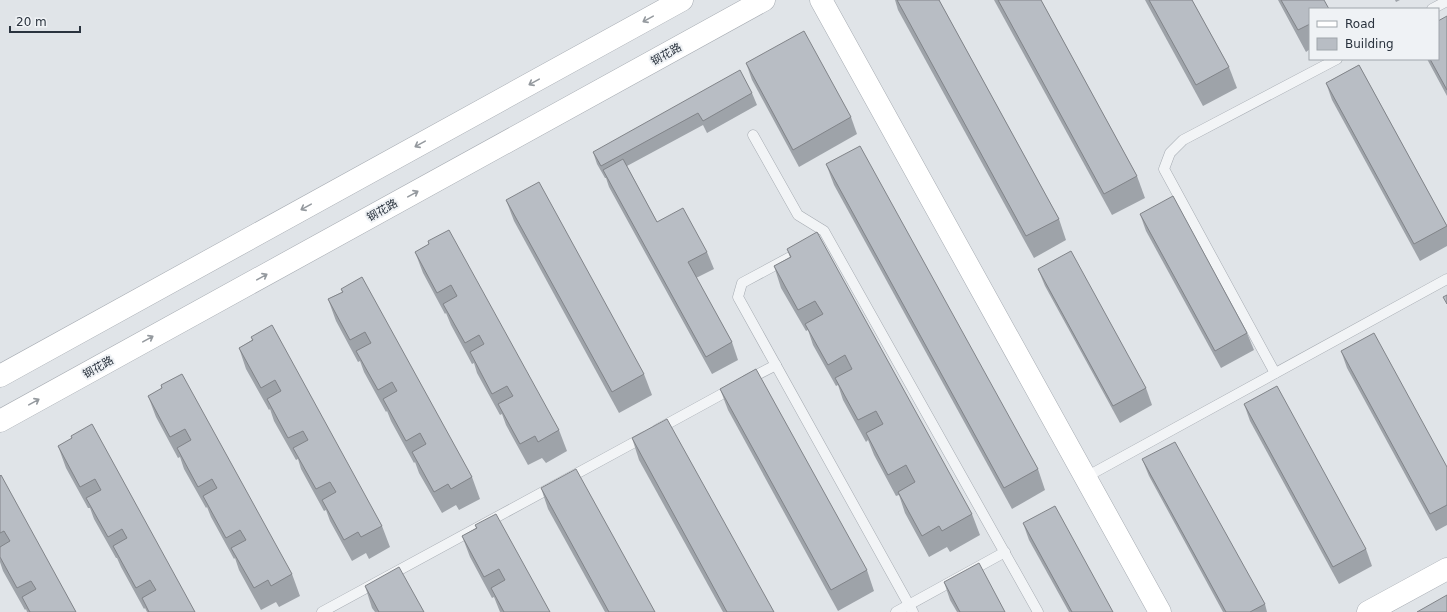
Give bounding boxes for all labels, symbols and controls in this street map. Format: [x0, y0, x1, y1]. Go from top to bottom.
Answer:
scale bar [10, 8, 80, 34]
legend [1309, 8, 1439, 60]
text: 20 m [16, 15, 47, 29]
one-way arrow [642, 15, 654, 23]
text: Road [1345, 17, 1375, 31]
text: Building [1345, 37, 1394, 51]
street label: 钢花路 [649, 41, 684, 68]
one-way arrow [528, 78, 540, 86]
one-way arrow [414, 141, 426, 149]
one-way arrow [406, 189, 418, 197]
street label: 钢花路 [365, 197, 400, 224]
one-way arrow [300, 204, 312, 211]
one-way arrow [256, 272, 268, 280]
one-way arrow [142, 335, 154, 343]
street label: 钢花路 [81, 354, 116, 381]
one-way arrow [28, 398, 40, 406]

